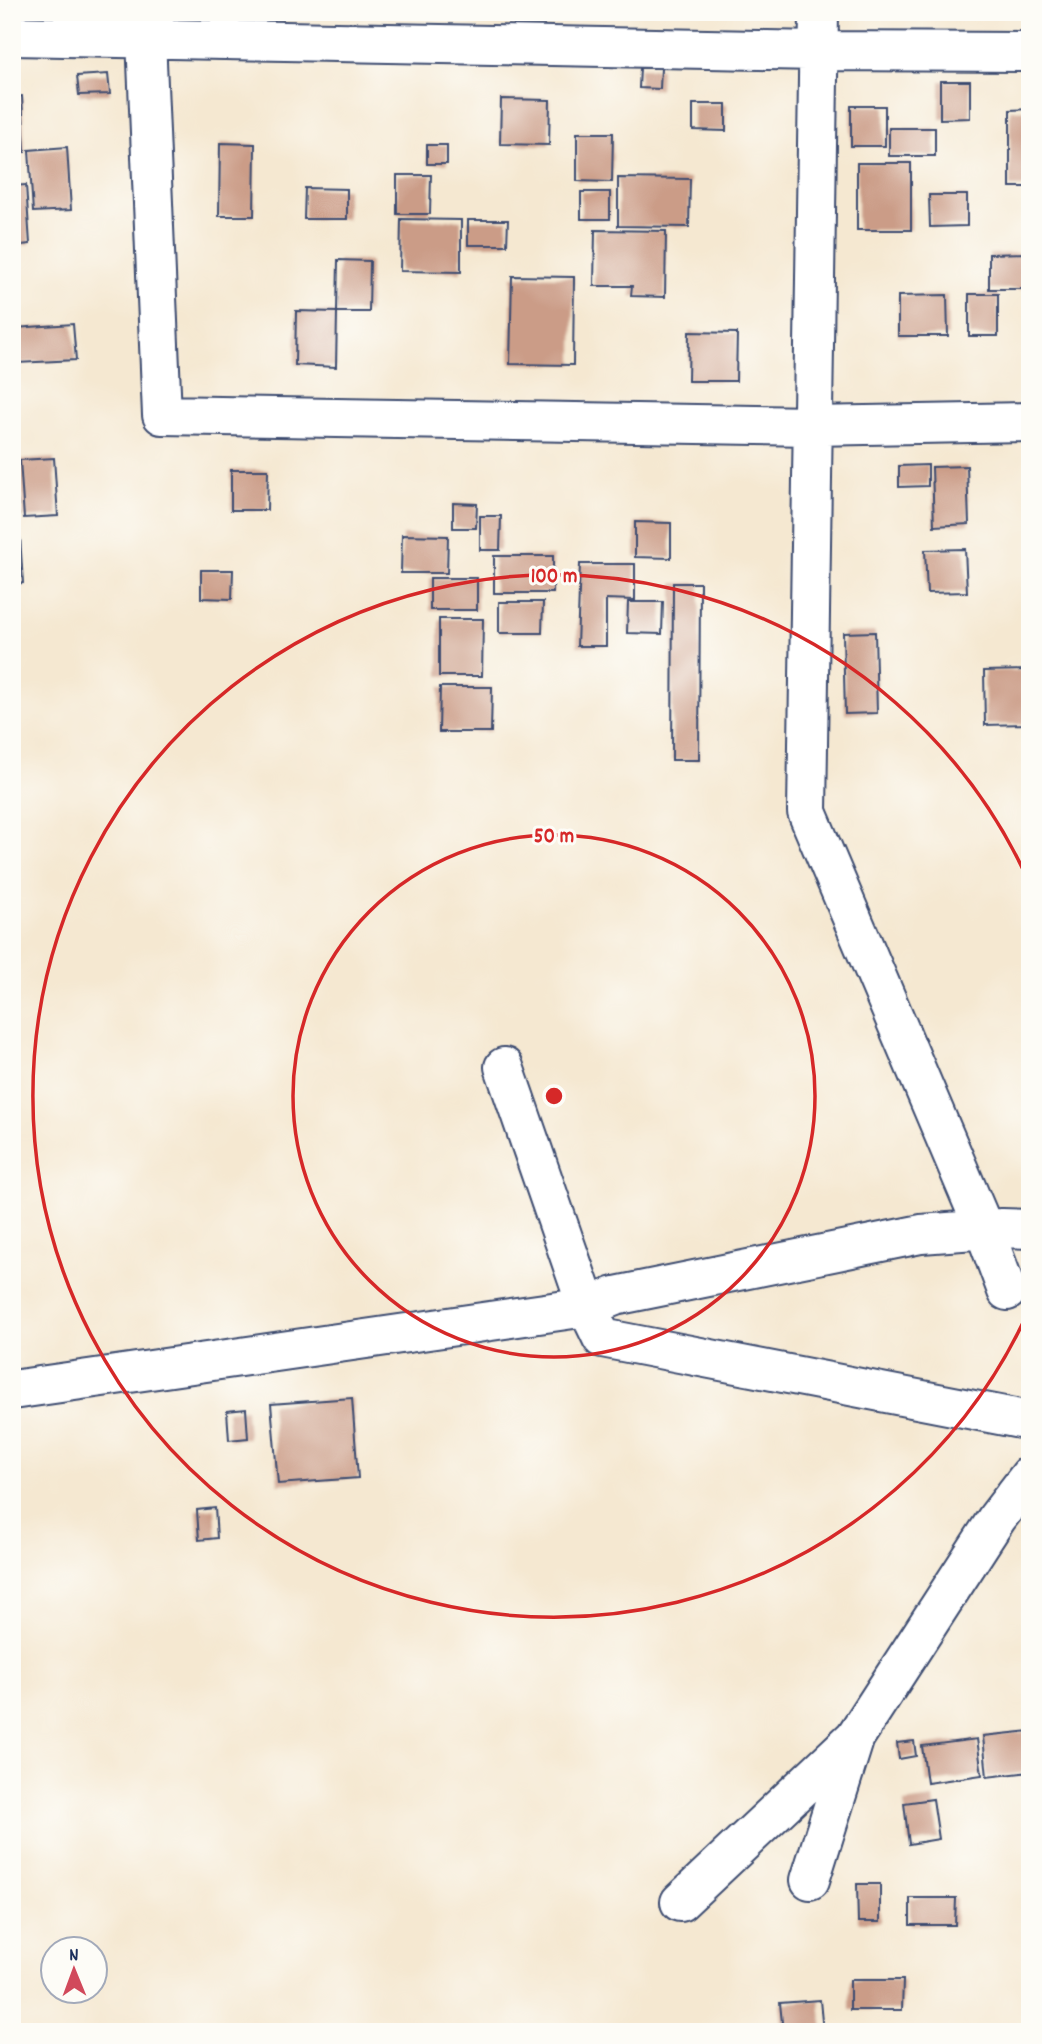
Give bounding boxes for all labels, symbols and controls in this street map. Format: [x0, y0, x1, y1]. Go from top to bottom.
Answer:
text: 100 m [531, 563, 577, 593]
text: 50 m [534, 823, 574, 853]
centre of rings [542, 1084, 566, 1108]
north arrow [38, 1936, 108, 2006]
text: N [69, 1943, 79, 1970]

